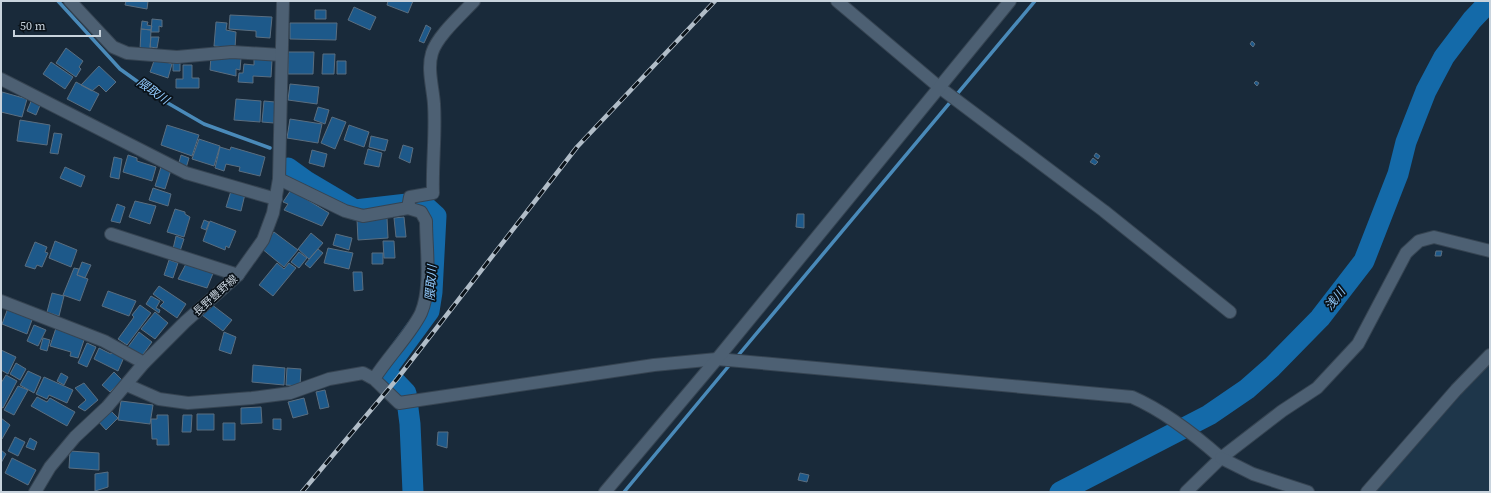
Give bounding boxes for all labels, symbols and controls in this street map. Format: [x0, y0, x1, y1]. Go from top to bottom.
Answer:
scale bar [14, 12, 100, 38]
text: 50 m [20, 18, 46, 34]
water label: 隈取川 [134, 74, 174, 109]
water label: 隈取川 [422, 262, 440, 302]
street label: 長野豊野線 [190, 271, 241, 319]
water label: 浅川 [1321, 283, 1350, 313]

